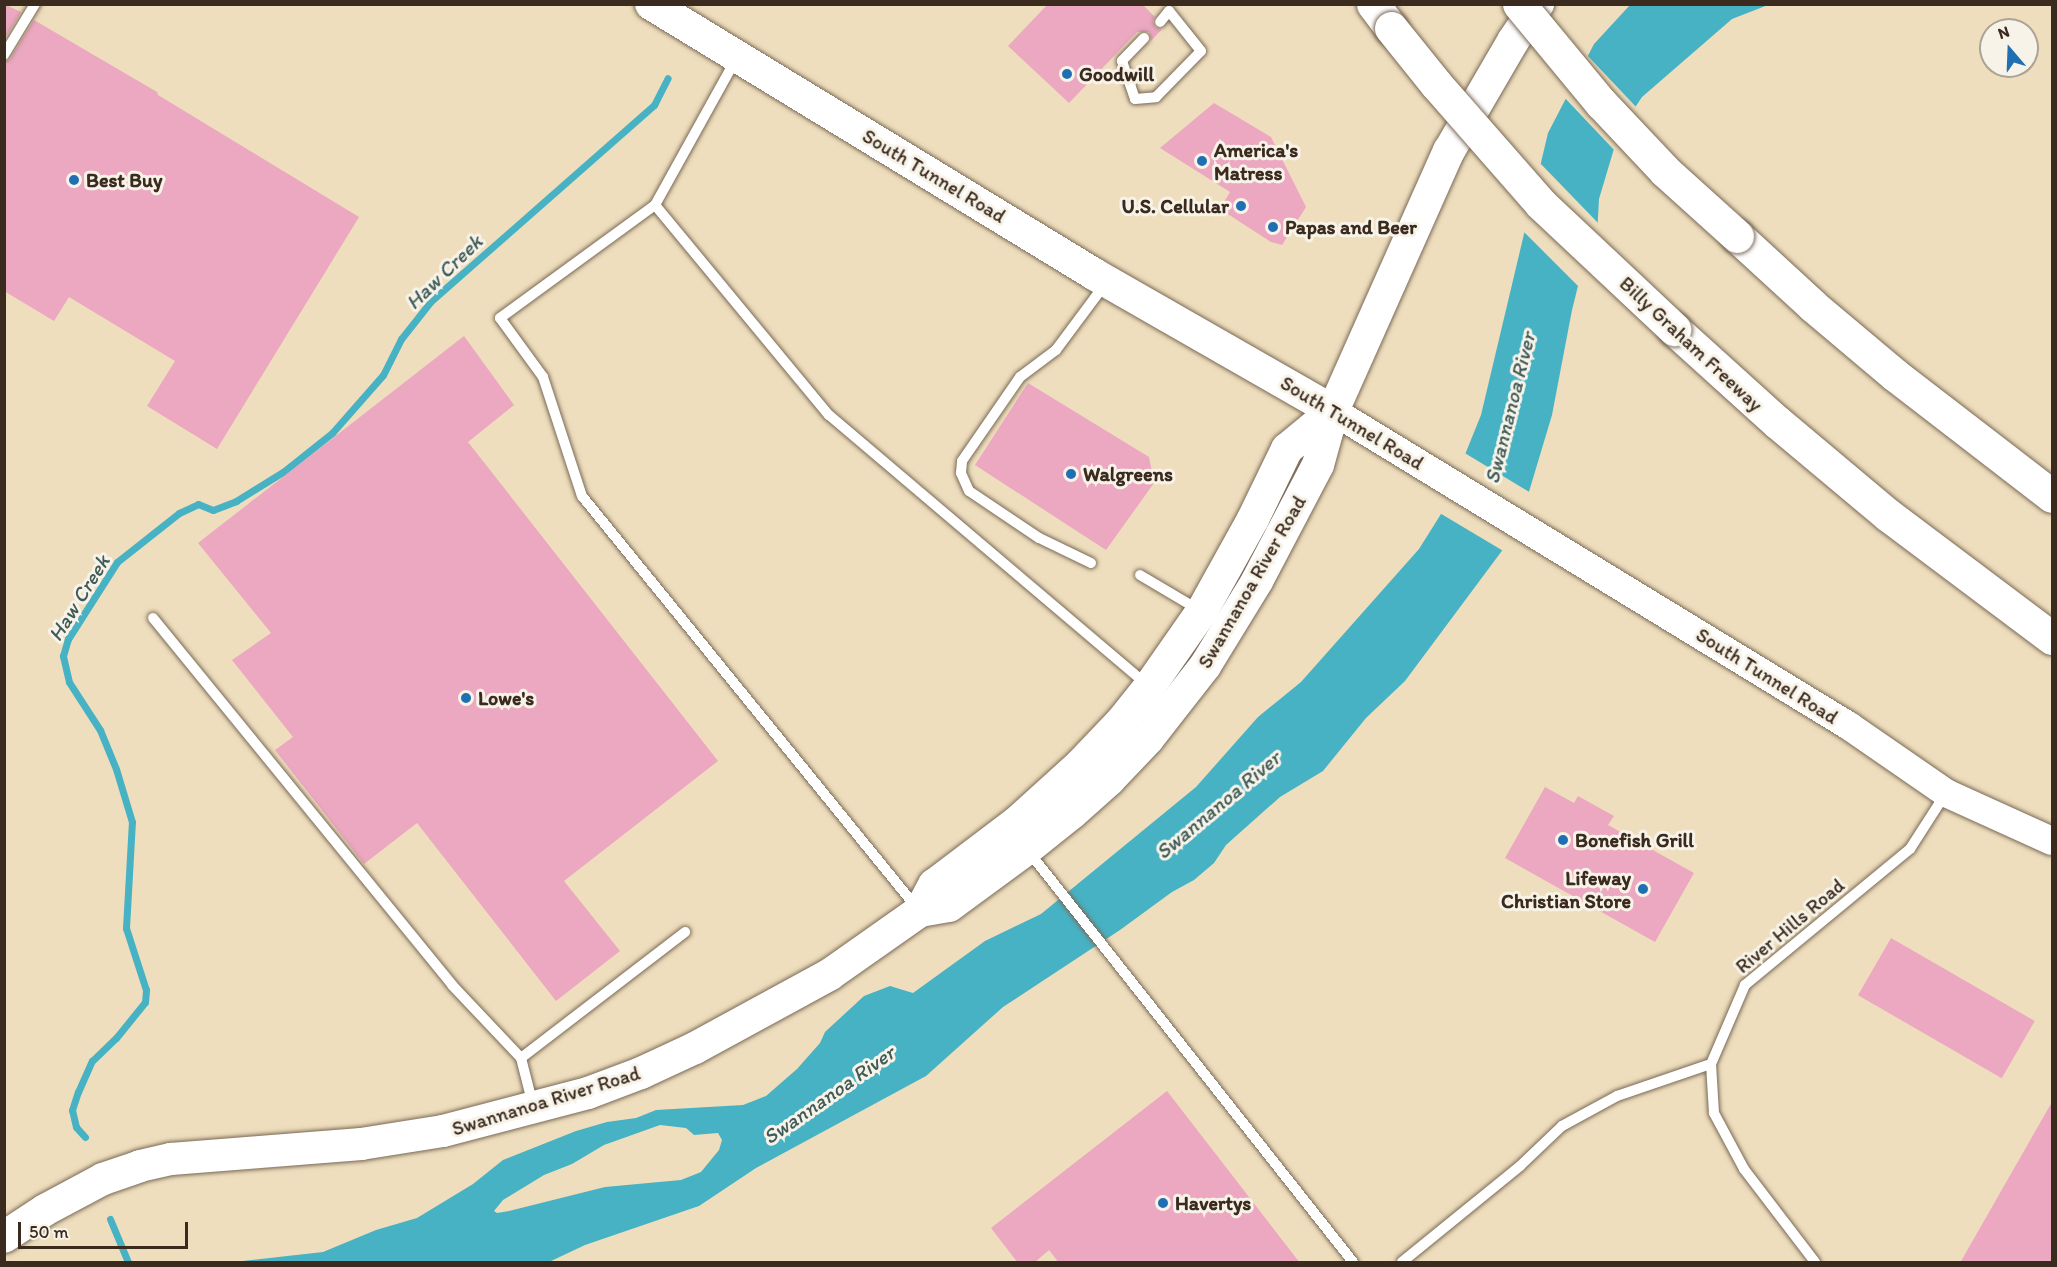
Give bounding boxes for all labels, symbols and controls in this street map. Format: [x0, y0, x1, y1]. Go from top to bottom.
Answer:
north arrow [1979, 18, 2039, 78]
text: N [1995, 22, 2012, 43]
place label: Goodwill [1079, 62, 1154, 86]
marker: Goodwill [1060, 67, 1074, 81]
street label: South Tunnel Road [859, 124, 1009, 228]
place label: America's Matress [1214, 138, 1298, 185]
marker: America's Matress [1195, 154, 1209, 168]
place label: Best Buy [86, 168, 163, 192]
marker: Best Buy [67, 173, 81, 187]
place label: U.S. Cellular [1122, 194, 1229, 218]
marker: U.S. Cellular [1234, 199, 1248, 213]
place label: Papas and Beer [1285, 215, 1417, 239]
marker: Papas and Beer [1266, 220, 1280, 234]
water label: Haw Creek [400, 229, 488, 315]
street label: Billy Graham Freeway [1614, 271, 1768, 417]
water label: Swannanoa River [1479, 330, 1541, 486]
street label: South Tunnel Road [1277, 371, 1427, 475]
place label: Walgreens [1083, 462, 1173, 486]
marker: Walgreens [1064, 467, 1078, 481]
street label: Swannanoa River Road [1193, 492, 1311, 672]
water label: Haw Creek [43, 550, 115, 646]
street label: South Tunnel Road [1693, 623, 1841, 729]
place label: Lowe's [478, 686, 534, 710]
marker: Lowe's [459, 691, 473, 705]
water label: Swannanoa River [1151, 746, 1285, 864]
place label: Bonefish Grill [1575, 828, 1694, 852]
marker: Bonefish Grill [1556, 833, 1570, 847]
place label: Lifeway Christian Store [1502, 866, 1631, 913]
street label: River Hills Road [1731, 873, 1849, 979]
marker: Lifeway Christian Store [1636, 882, 1650, 896]
water label: Swannanoa River [759, 1040, 899, 1150]
street label: Swannanoa River Road [450, 1061, 642, 1141]
place label: Havertys [1175, 1191, 1251, 1215]
marker: Havertys [1156, 1196, 1170, 1210]
scale bar [21, 1210, 190, 1248]
text: 50 m [29, 1221, 69, 1243]

